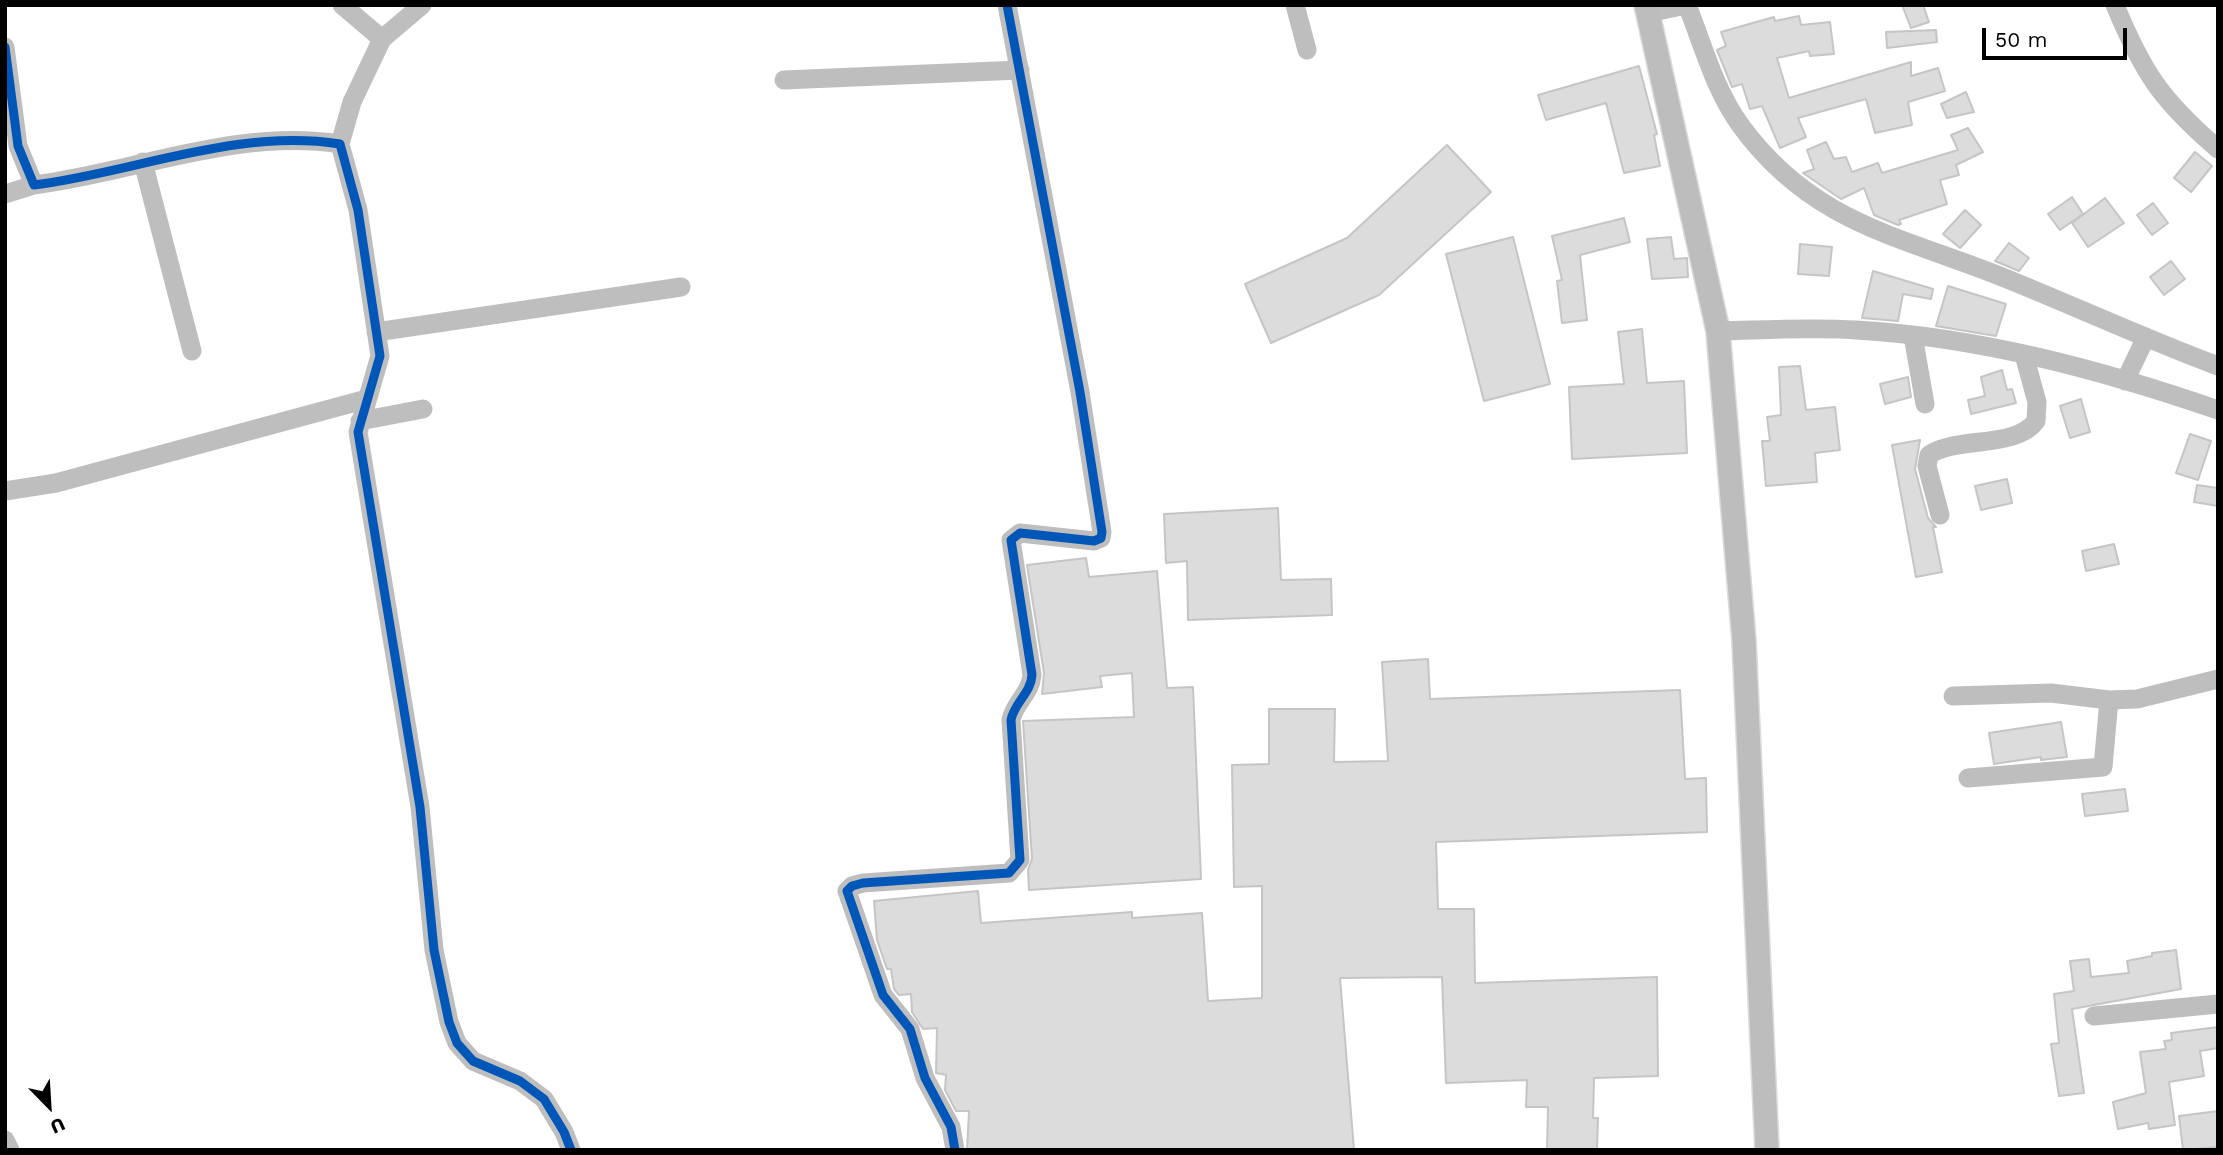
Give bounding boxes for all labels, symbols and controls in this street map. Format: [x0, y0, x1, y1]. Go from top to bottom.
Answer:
scale bar [1985, 14, 2130, 58]
text: 50 m [1995, 27, 2047, 52]
north arrow [14, 1071, 84, 1141]
text: U [47, 1112, 69, 1139]

